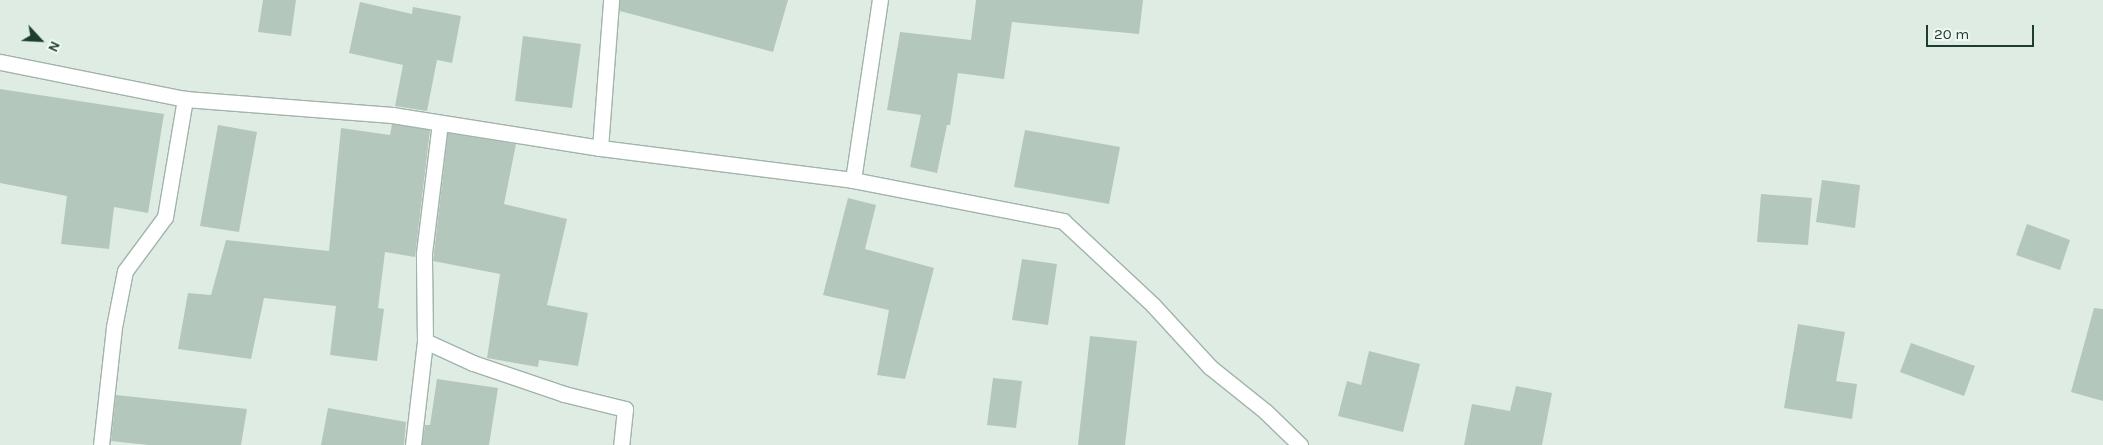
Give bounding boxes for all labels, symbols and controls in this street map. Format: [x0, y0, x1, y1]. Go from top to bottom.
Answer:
north arrow [15, 15, 65, 65]
scale bar [1928, 15, 2036, 47]
text: 20 m [1934, 25, 1969, 43]
text: N [44, 38, 64, 55]

